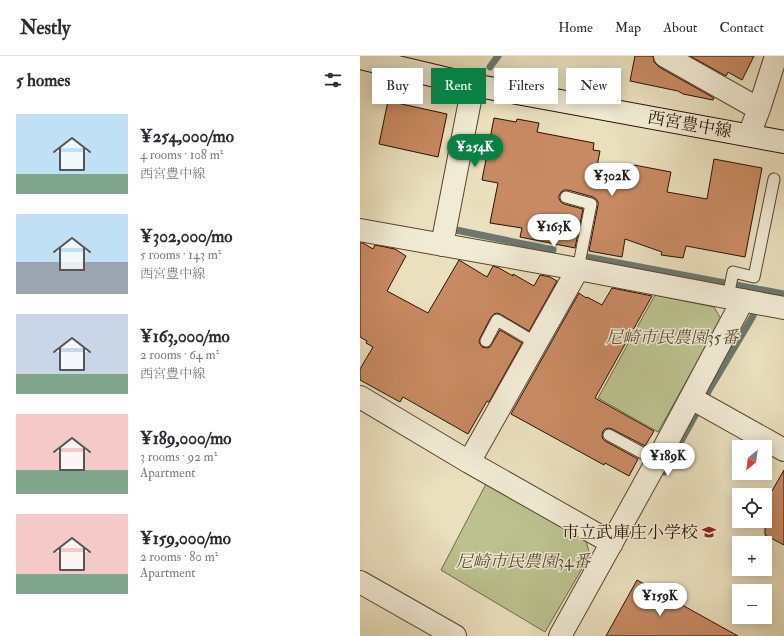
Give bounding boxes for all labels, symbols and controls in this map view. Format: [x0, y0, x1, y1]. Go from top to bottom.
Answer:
text: Nestly [20, 16, 70, 40]
text: Home [558, 19, 593, 36]
text: Map [615, 19, 641, 36]
text: About [663, 19, 697, 36]
text: Contact [719, 19, 764, 36]
chip: Buy [372, 68, 423, 104]
chip: Rent [431, 68, 486, 104]
chip: Filters [494, 68, 558, 104]
chip: New [566, 68, 621, 104]
icon: filters [322, 69, 344, 91]
text: 5 homes [16, 70, 70, 91]
street label: 西宮豊中線 [646, 107, 734, 142]
text: ¥254,000/mo [140, 126, 234, 147]
icon: home [48, 130, 96, 178]
pin: ¥254K [447, 134, 503, 168]
text: ¥254K [456, 139, 494, 155]
text: 4 rooms · 108 m² [140, 147, 223, 163]
pin: ¥302K [584, 163, 640, 197]
text: 西宮豊中線 [140, 166, 205, 182]
text: ¥302K [593, 168, 631, 184]
pin: ¥163K [526, 214, 582, 248]
text: ¥163K [537, 219, 571, 235]
text: ¥302,000/mo [140, 226, 233, 247]
icon: home [48, 230, 96, 278]
text: 5 rooms · 143 m² [140, 247, 221, 263]
text: 西宮豊中線 [140, 266, 205, 282]
text: ¥163,000/mo [140, 326, 230, 347]
park label: 尼崎市民農園35番 [606, 327, 740, 348]
icon: home [48, 330, 96, 378]
text: 2 rooms · 64 m² [140, 347, 219, 363]
text: 西宮豊中線 [140, 366, 205, 382]
text: ¥189,000/mo [140, 428, 231, 449]
icon: home [48, 430, 96, 478]
north arrow [732, 440, 772, 480]
map controls [732, 440, 772, 624]
pin: ¥189K [640, 443, 696, 477]
text: ¥189K [650, 448, 686, 464]
text: 3 rooms · 92 m² [140, 449, 217, 465]
text: Apartment [140, 465, 196, 481]
button: locate [732, 488, 772, 528]
place label: 市立武庫庄小学校 [562, 522, 698, 543]
school or university icon: 市立武庫庄小学校 [701, 524, 717, 540]
text: ¥159,000/mo [140, 528, 231, 549]
icon: home [48, 530, 96, 578]
button: + [732, 536, 772, 576]
text: 2 rooms · 80 m² [140, 549, 218, 565]
park label: 尼崎市民農園34番 [456, 551, 592, 572]
text: Apartment [140, 565, 196, 581]
pin: ¥159K [632, 583, 688, 617]
button: − [732, 584, 772, 624]
text: ¥159K [642, 588, 678, 604]

